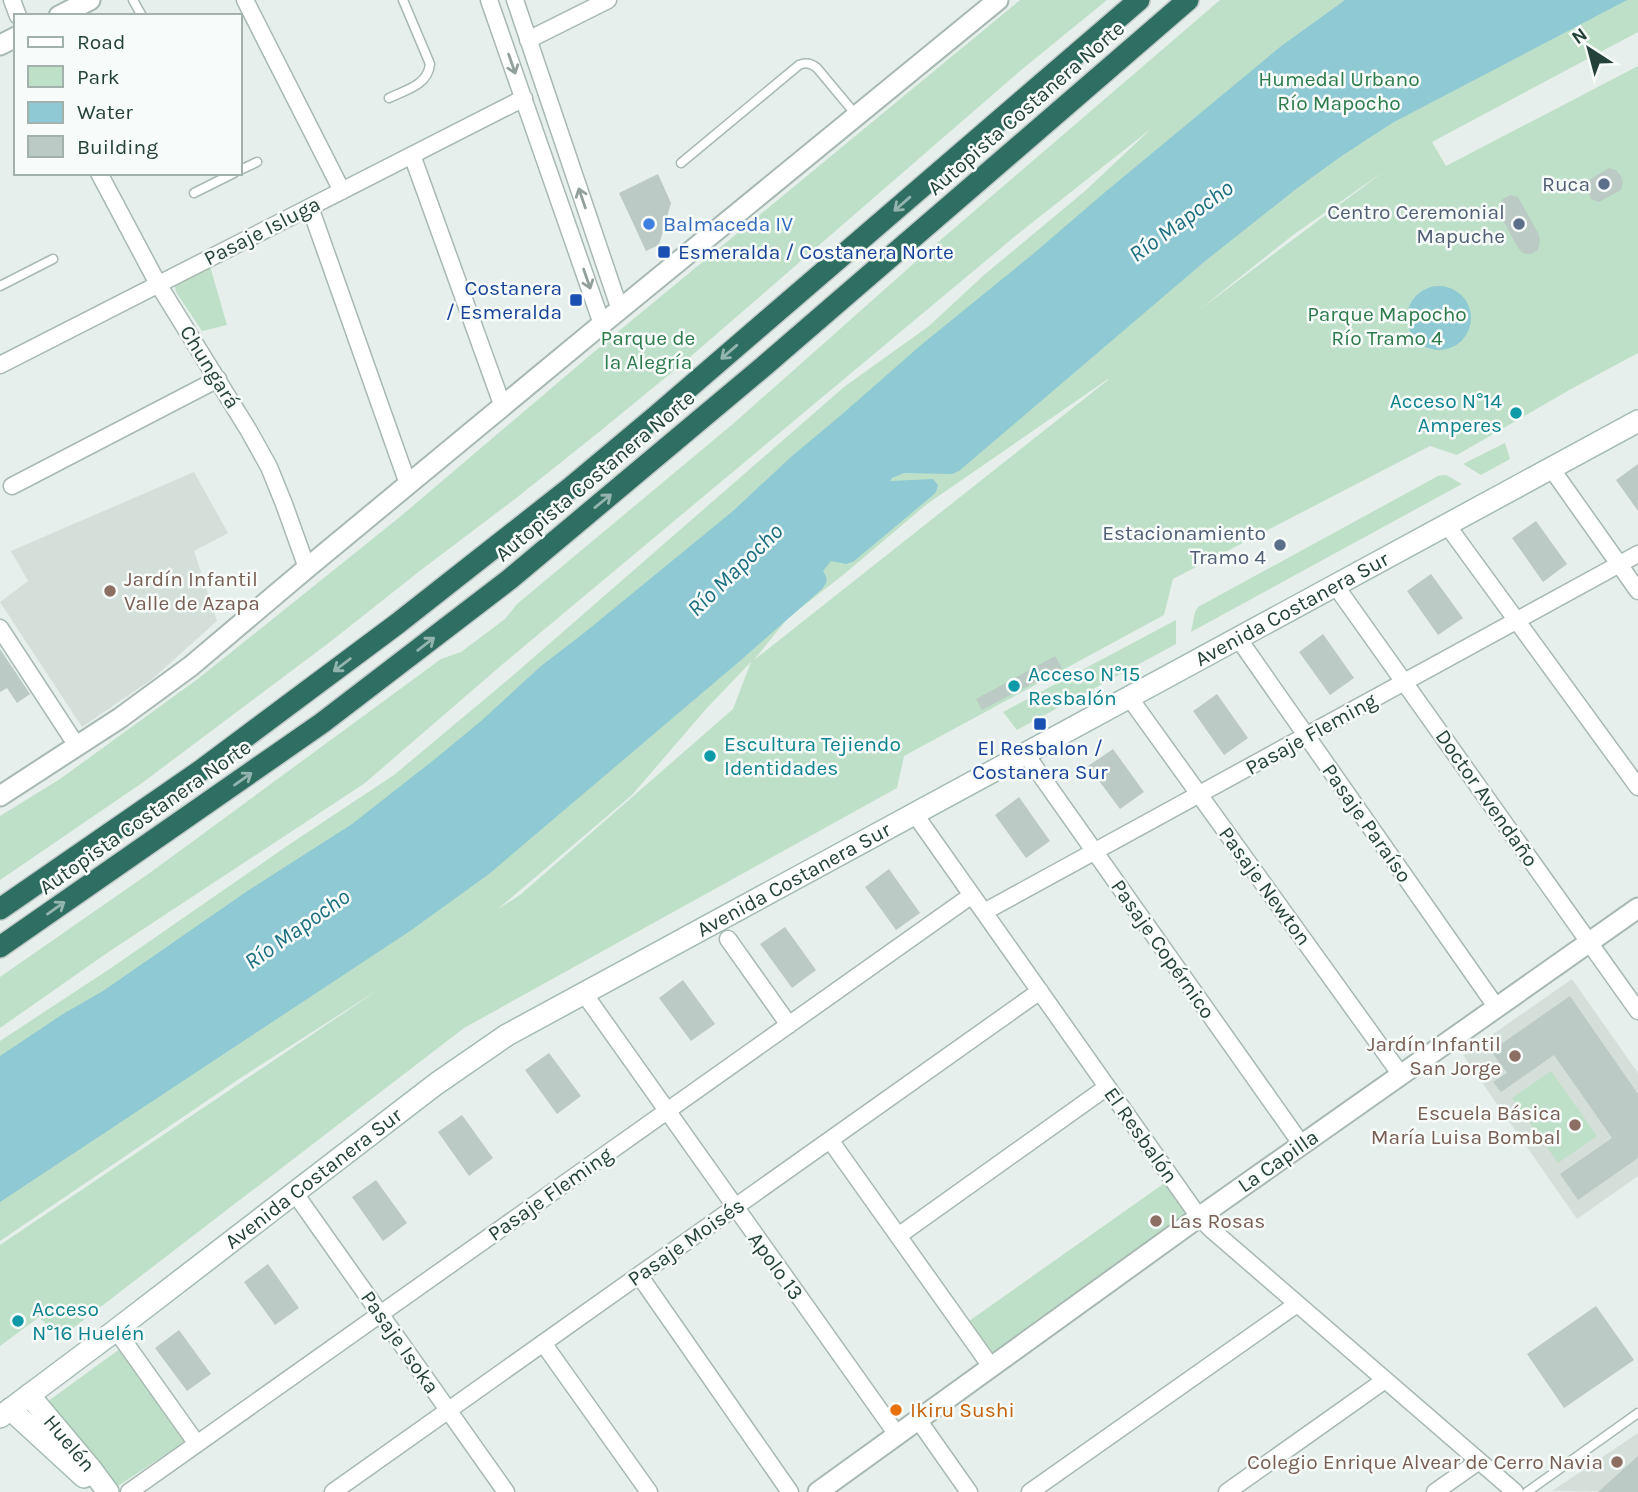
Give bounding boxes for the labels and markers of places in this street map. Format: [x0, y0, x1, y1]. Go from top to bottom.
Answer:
place label: Ruca [1542, 172, 1590, 196]
marker: Ruca [1596, 176, 1612, 192]
place label: Centro Ceremonial Mapuche [1327, 200, 1505, 248]
place label: Balmaceda IV [663, 212, 793, 236]
marker: Balmaceda IV [641, 216, 657, 232]
marker: Centro Ceremonial Mapuche [1511, 216, 1527, 232]
place label: Esmeralda / Costanera Norte [678, 240, 954, 264]
marker: Esmeralda / Costanera Norte [656, 244, 672, 260]
place label: Costanera / Esmeralda [446, 276, 562, 324]
marker: Costanera / Esmeralda [568, 292, 584, 308]
place label: Acceso N°14 Amperes [1390, 389, 1502, 437]
marker: Acceso N°14 Amperes [1508, 405, 1524, 421]
place label: Estacionamiento Tramo 4 [1102, 521, 1266, 569]
marker: Estacionamiento Tramo 4 [1272, 537, 1288, 553]
place label: Jardín Infantil Valle de Azapa [124, 567, 260, 615]
marker: Jardín Infantil Valle de Azapa [102, 583, 118, 599]
place label: Acceso N°15 Resbalón [1028, 662, 1140, 710]
marker: Acceso N°15 Resbalón [1006, 678, 1022, 694]
marker: El Resbalon / Costanera Sur [1032, 716, 1048, 732]
place label: Escultura Tejiendo Identidades [724, 732, 901, 780]
place label: El Resbalon / Costanera Sur [972, 736, 1108, 784]
marker: Escultura Tejiendo Identidades [702, 748, 718, 764]
place label: Jardín Infantil San Jorge [1367, 1032, 1501, 1080]
marker: Jardín Infantil San Jorge [1507, 1048, 1523, 1064]
place label: Escuela Básica María Luisa Bombal [1371, 1101, 1561, 1149]
marker: Escuela Básica María Luisa Bombal [1567, 1117, 1583, 1133]
place label: Las Rosas [1170, 1209, 1265, 1233]
marker: Las Rosas [1148, 1213, 1164, 1229]
place label: Acceso N°16 Huelén [32, 1297, 144, 1345]
marker: Acceso N°16 Huelén [10, 1313, 26, 1329]
place label: Ikiru Sushi [910, 1398, 1015, 1422]
marker: Ikiru Sushi [888, 1402, 904, 1418]
place label: Colegio Enrique Alvear de Cerro Navia [1247, 1450, 1603, 1474]
marker: Colegio Enrique Alvear de Cerro Navia [1609, 1454, 1625, 1470]

